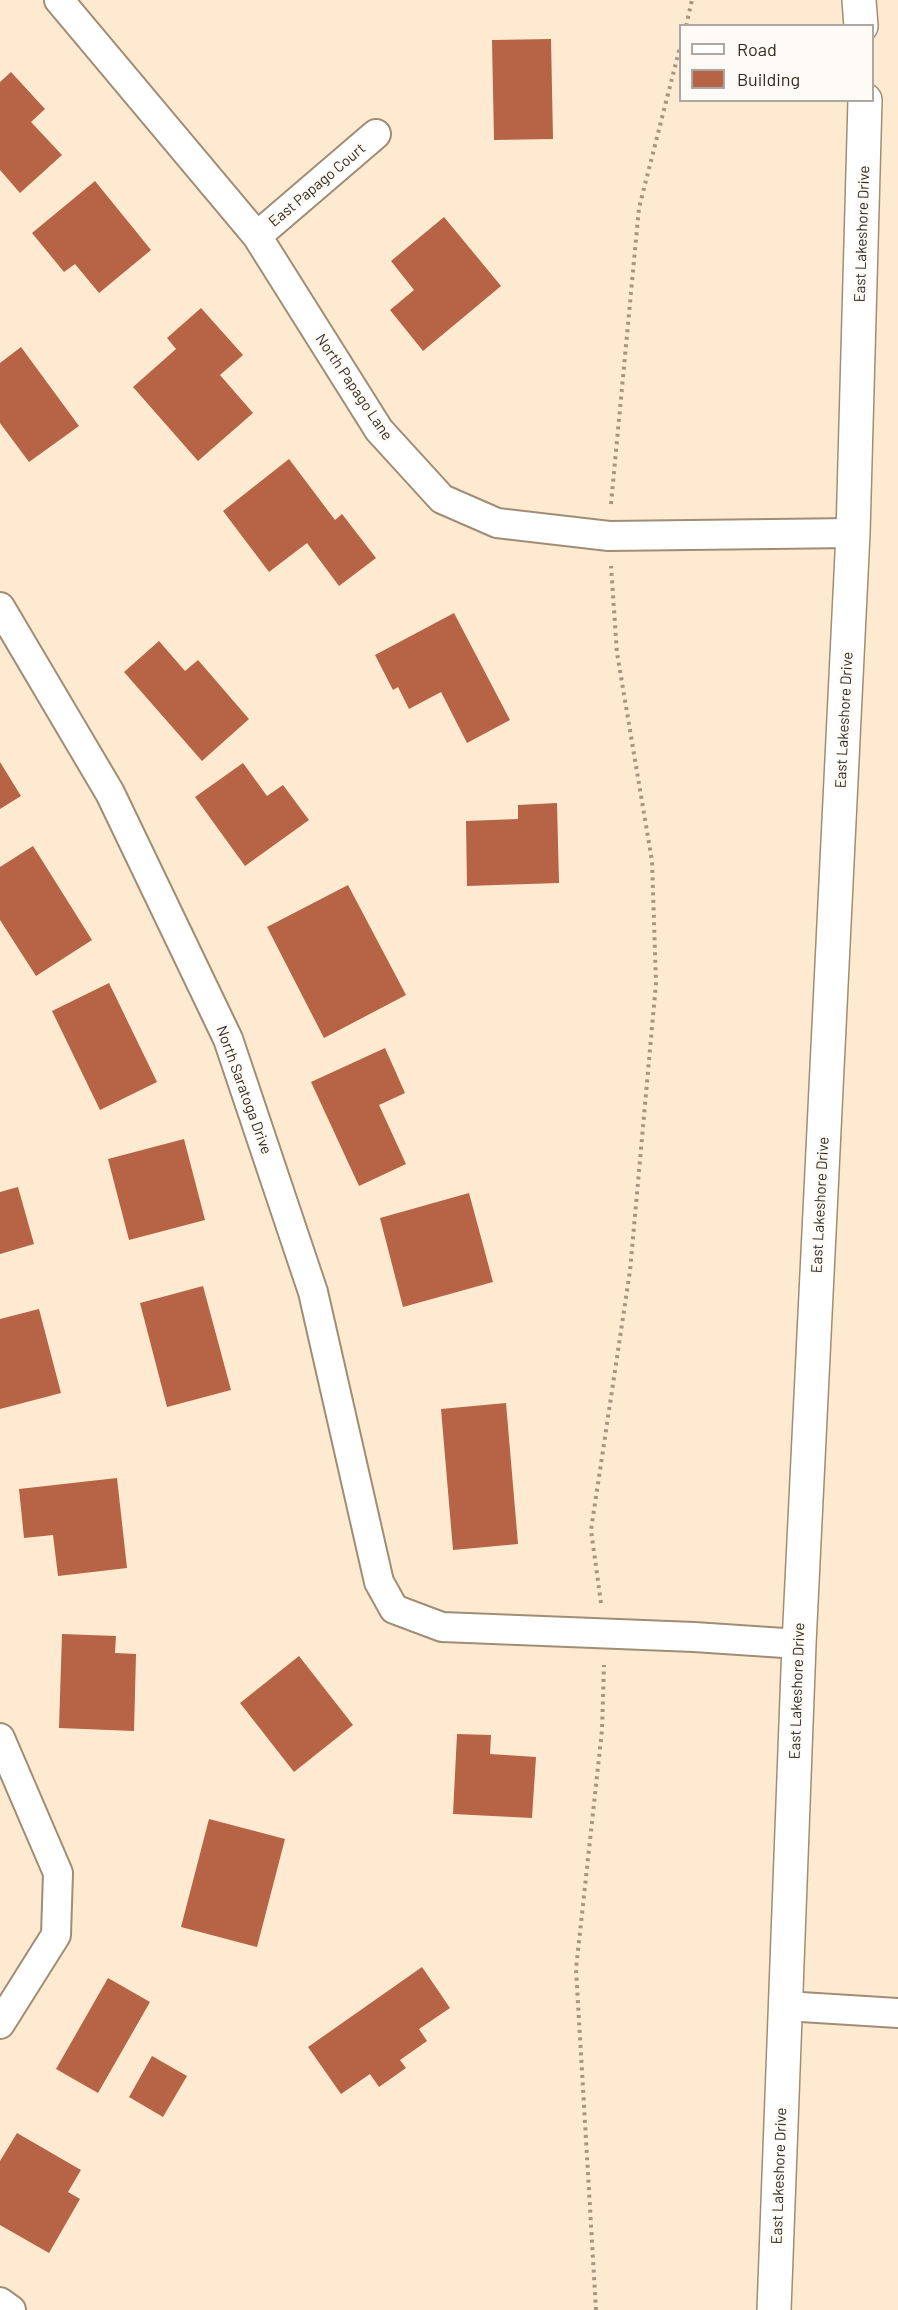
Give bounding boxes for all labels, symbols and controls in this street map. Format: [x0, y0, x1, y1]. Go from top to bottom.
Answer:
legend [679, 24, 874, 102]
text: Road [737, 38, 777, 60]
text: Building [737, 68, 800, 90]
street label: East Papago Court [265, 139, 369, 231]
street label: East Lakeshore Drive [851, 165, 873, 303]
street label: North Papago Lane [312, 330, 396, 444]
street label: East Lakeshore Drive [831, 651, 857, 789]
street label: North Saratoga Drive [212, 1023, 276, 1157]
street label: East Lakeshore Drive [807, 1136, 833, 1274]
street label: East Lakeshore Drive [786, 1622, 808, 1760]
street label: East Lakeshore Drive [768, 2107, 790, 2245]

